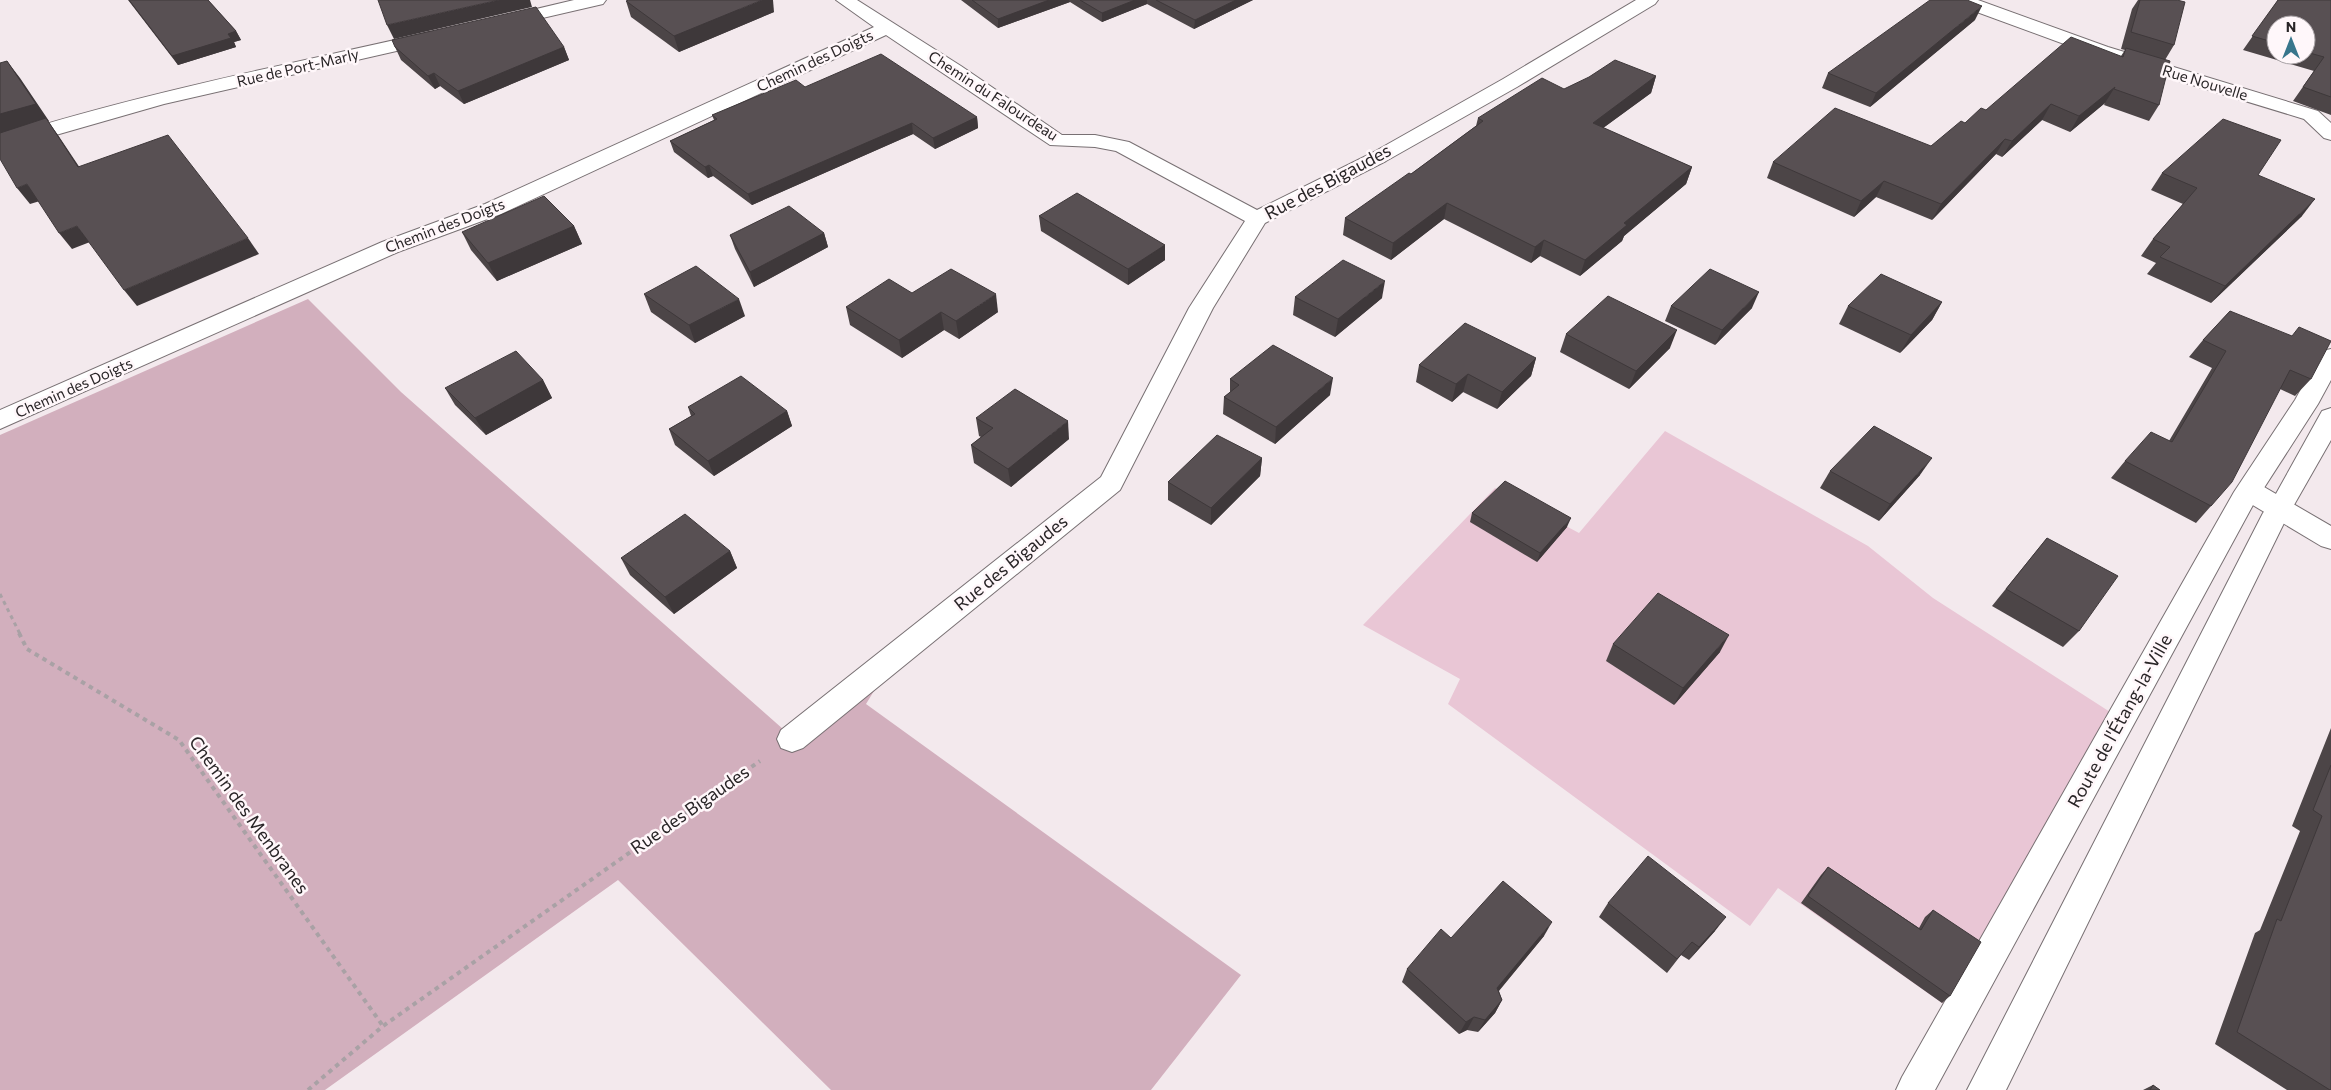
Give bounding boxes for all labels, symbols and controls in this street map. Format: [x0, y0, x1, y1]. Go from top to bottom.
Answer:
north arrow [2266, 15, 2316, 65]
text: N [2286, 18, 2296, 35]
street label: Chemin des Doigts [753, 25, 876, 95]
street label: Rue de Port-Marly [235, 44, 361, 90]
street label: Chemin du Falourdeau [925, 47, 1062, 144]
street label: Rue Nouvelle [2160, 60, 2250, 104]
street label: Rue des Bigaudes [1261, 139, 1394, 224]
street label: Chemin des Doigts [382, 194, 507, 256]
street label: Chemin des Doigts [12, 353, 135, 421]
street label: Rue des Bigaudes [949, 510, 1072, 615]
street label: Route de l'Étang-la-Ville [2062, 630, 2176, 811]
street label: Chemin des Menbranes [185, 731, 314, 898]
street label: Rue des Bigaudes [626, 760, 753, 858]

